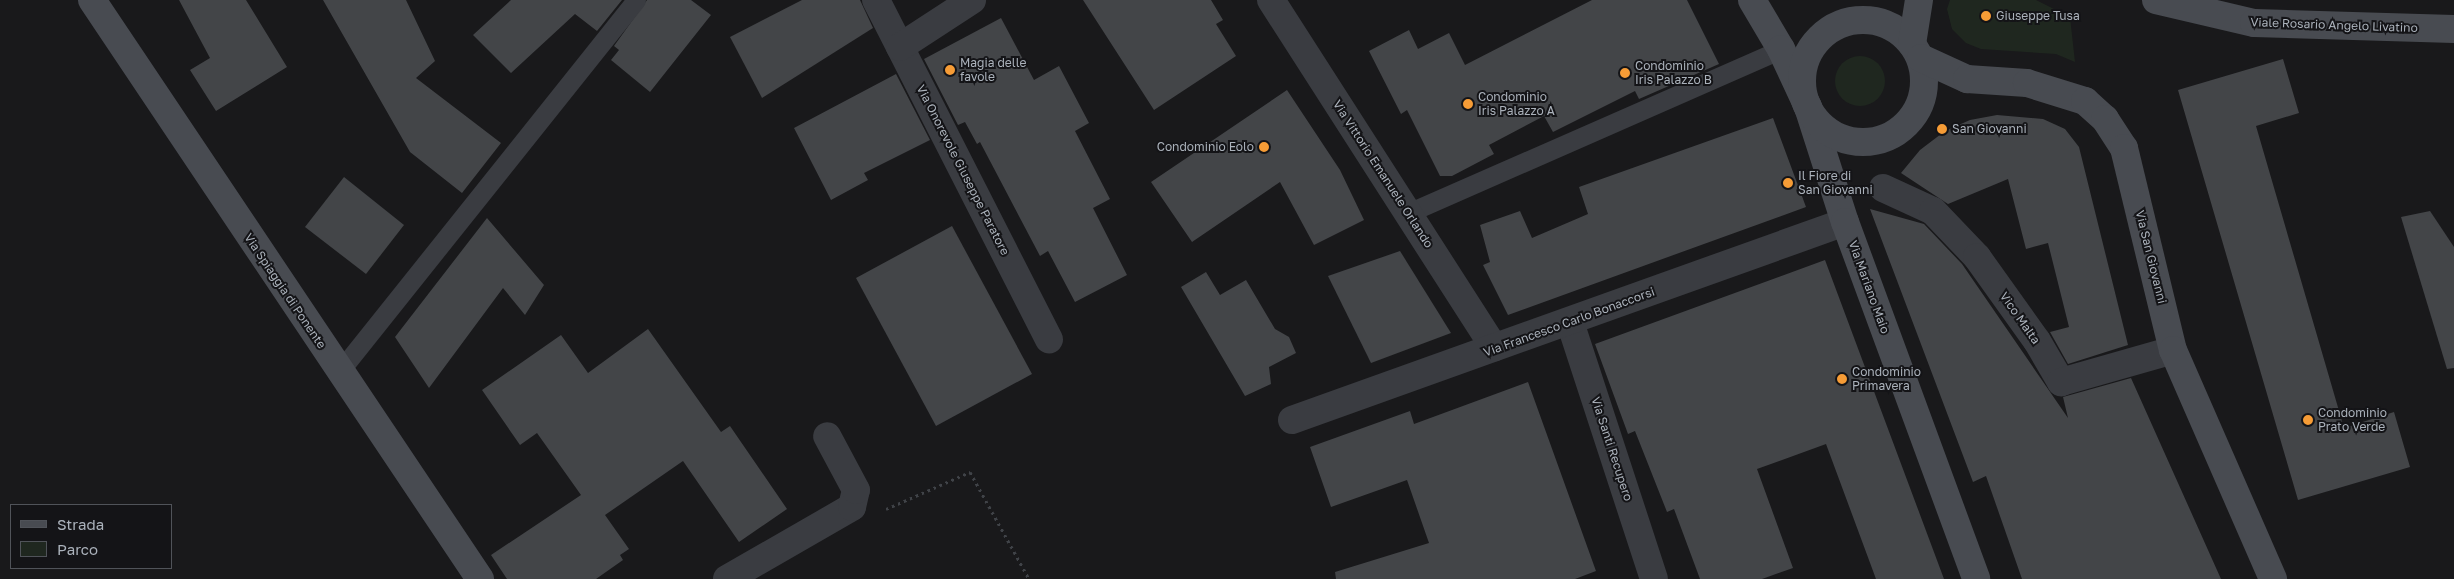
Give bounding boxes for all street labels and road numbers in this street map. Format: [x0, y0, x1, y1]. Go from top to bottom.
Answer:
street label: Viale Rosario Angelo Livatino [2250, 15, 2418, 35]
street label: Via Onorevole Giuseppe Paratore [914, 82, 1012, 258]
street label: Via Vittorio Emanuele Orlando [1330, 97, 1436, 251]
street label: Via San Giovanni [2132, 209, 2170, 305]
street label: Via Spiaggia di Ponente [241, 231, 329, 351]
street label: Via Mariano Maio [1845, 239, 1893, 335]
street label: Via Francesco Carlo Bonaccorsi [1482, 284, 1656, 360]
street label: Vico Malta [1997, 289, 2043, 347]
street label: Via Santi Recupero [1588, 395, 1636, 503]

